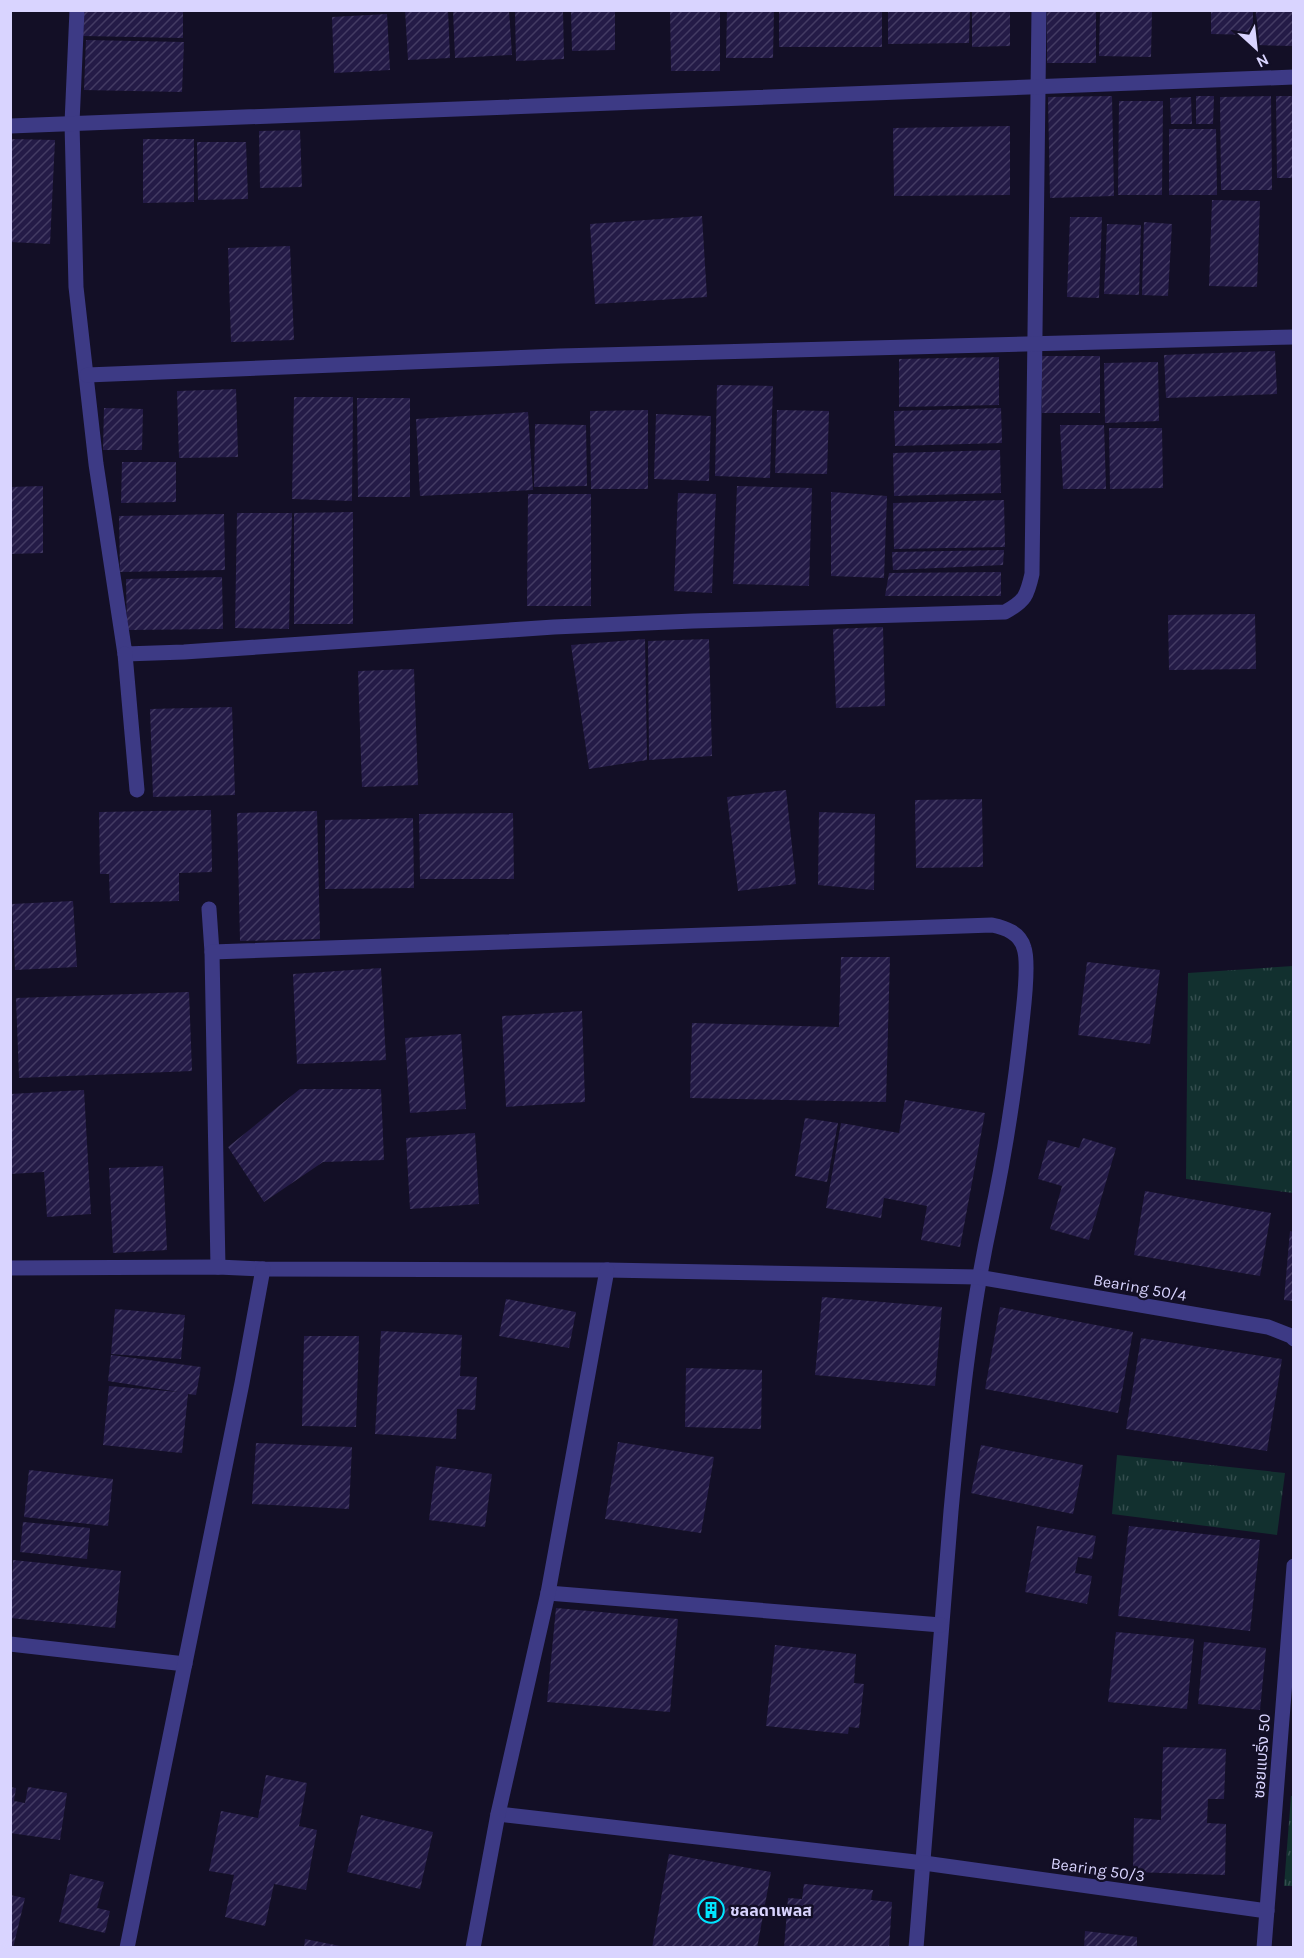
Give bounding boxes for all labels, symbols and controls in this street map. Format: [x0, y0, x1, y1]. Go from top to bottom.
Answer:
north arrow [1226, 18, 1286, 78]
text: N [1253, 50, 1272, 72]
street label: Bearing 50/4 [1092, 1270, 1188, 1305]
street label: ซอยแบริ่ง 50 [1248, 1713, 1274, 1799]
street label: Bearing 50/3 [1050, 1853, 1146, 1886]
building icon: ชลลดาเพลส [696, 1895, 726, 1925]
place label: ชลลดาเพลส [730, 1901, 812, 1920]

